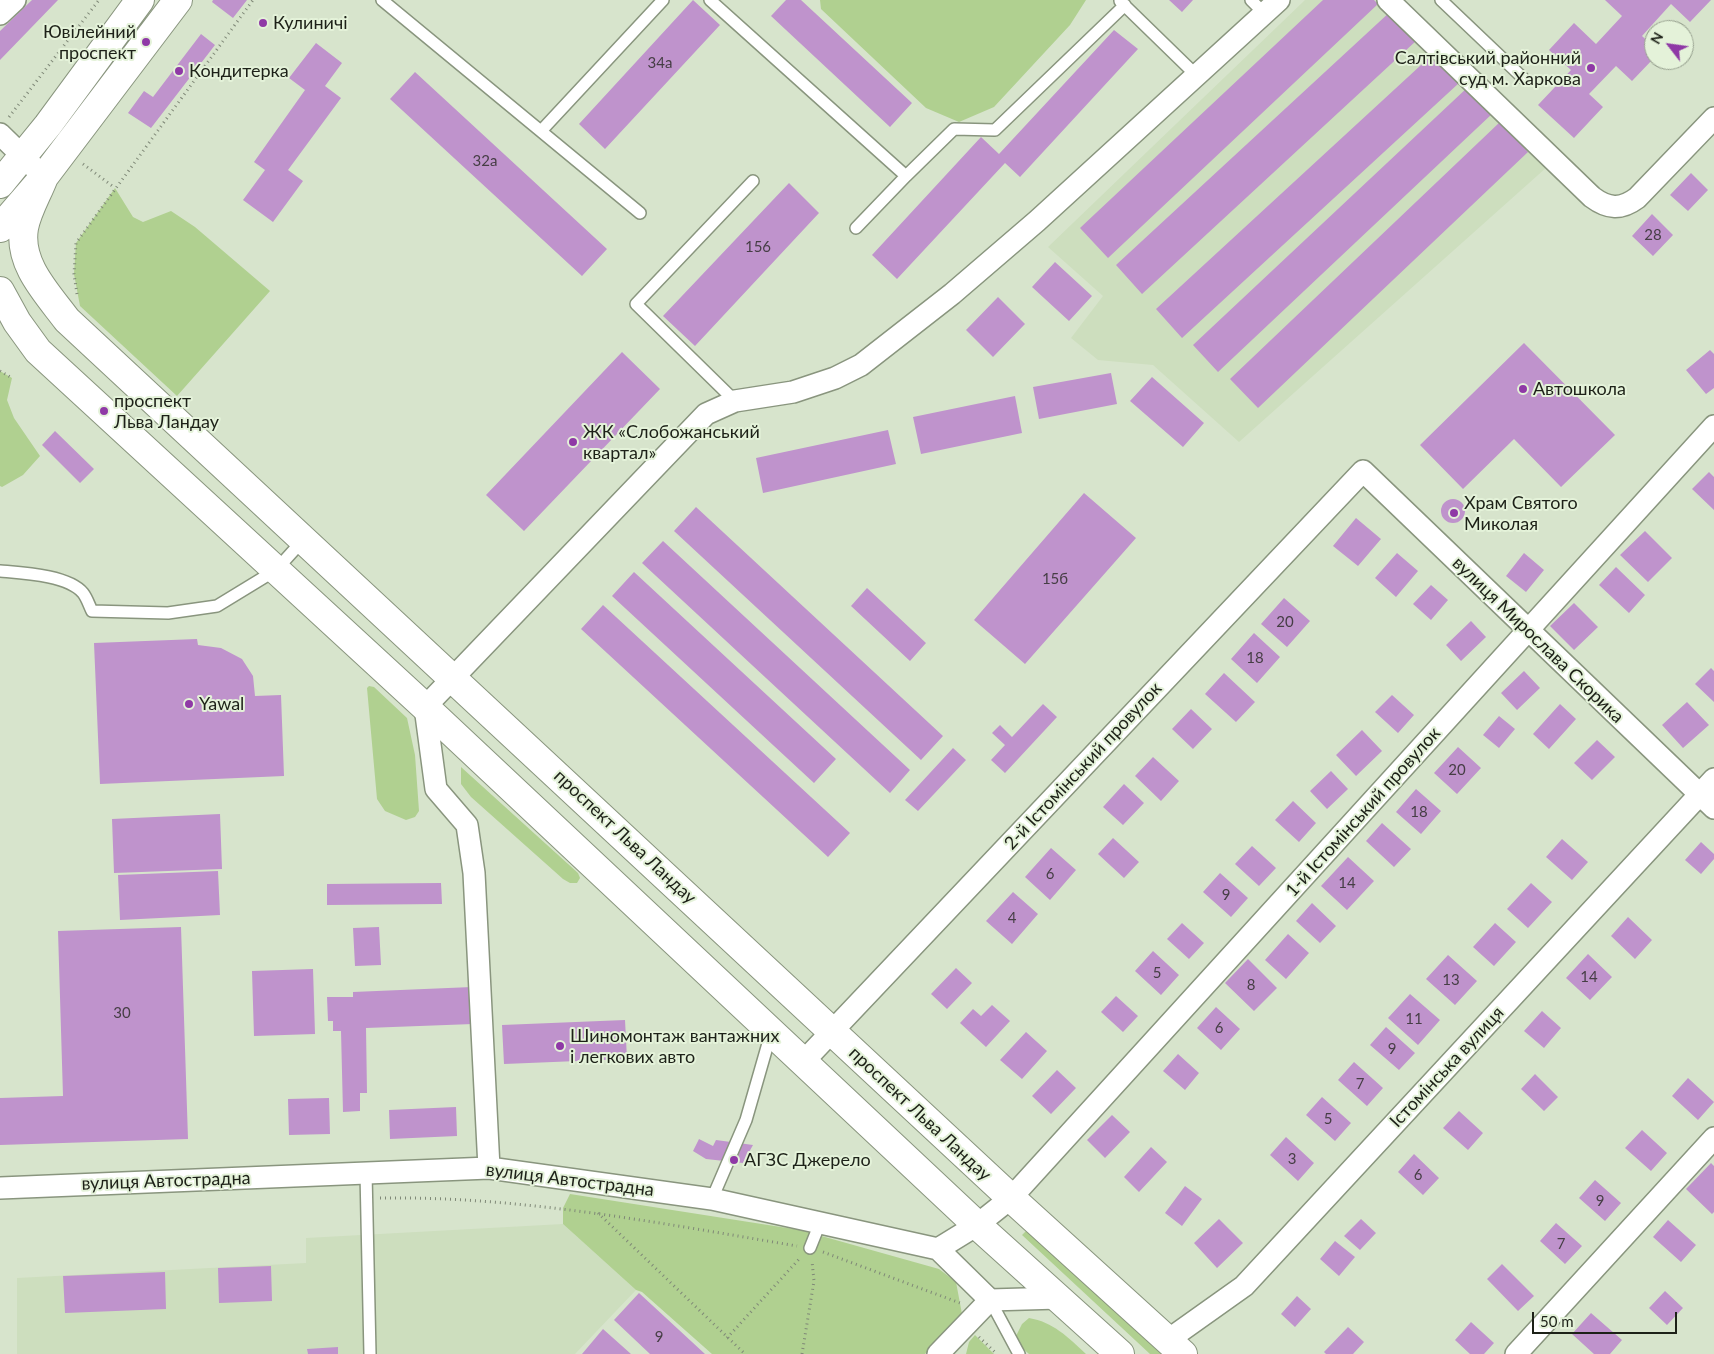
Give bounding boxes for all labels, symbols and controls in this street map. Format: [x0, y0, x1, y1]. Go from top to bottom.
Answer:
place label: Кулиничі [273, 12, 348, 34]
marker: Кулиничі [257, 17, 269, 29]
north arrow [1644, 20, 1694, 70]
place label: Ювілейний проспект [43, 21, 136, 64]
text: N [1646, 29, 1666, 47]
marker: Ювілейний проспект [140, 36, 152, 48]
place label: Салтівський районний суд м. Харкова [1395, 47, 1581, 90]
house number: 34а [648, 54, 672, 72]
place label: Кондитерка [189, 60, 289, 82]
marker: Салтівський районний суд м. Харкова [1585, 62, 1597, 74]
marker: Кондитерка [173, 65, 185, 77]
house number: 32а [473, 152, 497, 170]
house number: 28 [1644, 226, 1662, 244]
house number: 156 [745, 238, 771, 256]
place label: Автошкола [1533, 378, 1626, 400]
marker: Автошкола [1517, 383, 1529, 395]
place label: проспект Льва Ландау [114, 390, 219, 432]
marker: проспект Льва Ландау [98, 405, 110, 417]
place label: ЖК «Слобожанський квартал» [583, 421, 760, 464]
marker: ЖК «Слобожанський квартал» [567, 436, 579, 448]
place label: Храм Святого Миколая [1464, 492, 1578, 534]
marker: Храм Святого Миколая [1448, 507, 1460, 519]
street label: вулиця Мирослава Скорика [1448, 552, 1628, 728]
house number: 15б [1042, 570, 1068, 588]
house number: 20 [1276, 613, 1294, 631]
house number: 18 [1246, 649, 1264, 667]
street label: 2-й Істомінський провулок [1000, 678, 1166, 854]
place label: Yawal [199, 693, 244, 715]
marker: Yawal [183, 698, 195, 710]
street label: 1-й Істомінський провулок [1281, 723, 1445, 901]
house number: 20 [1448, 761, 1466, 779]
street label: проспект Льва Ландау [549, 765, 701, 909]
house number: 18 [1410, 803, 1428, 821]
house number: 6 [1046, 865, 1054, 883]
house number: 14 [1338, 874, 1356, 892]
house number: 9 [1222, 886, 1230, 904]
house number: 4 [1008, 909, 1016, 927]
house number: 5 [1153, 964, 1161, 982]
house number: 14 [1580, 968, 1598, 986]
house number: 13 [1442, 971, 1460, 989]
house number: 8 [1247, 976, 1255, 994]
street label: Істомінська вулиця [1385, 1002, 1509, 1132]
house number: 30 [113, 1004, 131, 1022]
house number: 11 [1405, 1010, 1423, 1028]
house number: 6 [1215, 1019, 1223, 1037]
place label: Шиномонтаж вантажних і легкових авто [570, 1025, 779, 1068]
marker: Шиномонтаж вантажних і легкових авто [554, 1040, 566, 1052]
house number: 9 [1388, 1040, 1396, 1058]
street label: проспект Льва Ландау [844, 1042, 996, 1186]
house number: 7 [1356, 1075, 1364, 1093]
house number: 5 [1324, 1110, 1332, 1128]
place label: АГЗС Джерело [744, 1149, 871, 1171]
house number: 3 [1288, 1150, 1296, 1168]
marker: АГЗС Джерело [728, 1154, 740, 1166]
street label: вулиця Автострадна [485, 1159, 655, 1201]
house number: 6 [1414, 1166, 1422, 1184]
street label: вулиця Автострадна [81, 1167, 251, 1195]
house number: 9 [1596, 1192, 1604, 1210]
house number: 7 [1557, 1235, 1565, 1253]
scale bar [1534, 1302, 1679, 1334]
text: 50 m [1540, 1312, 1574, 1330]
house number: 9 [655, 1328, 663, 1346]

